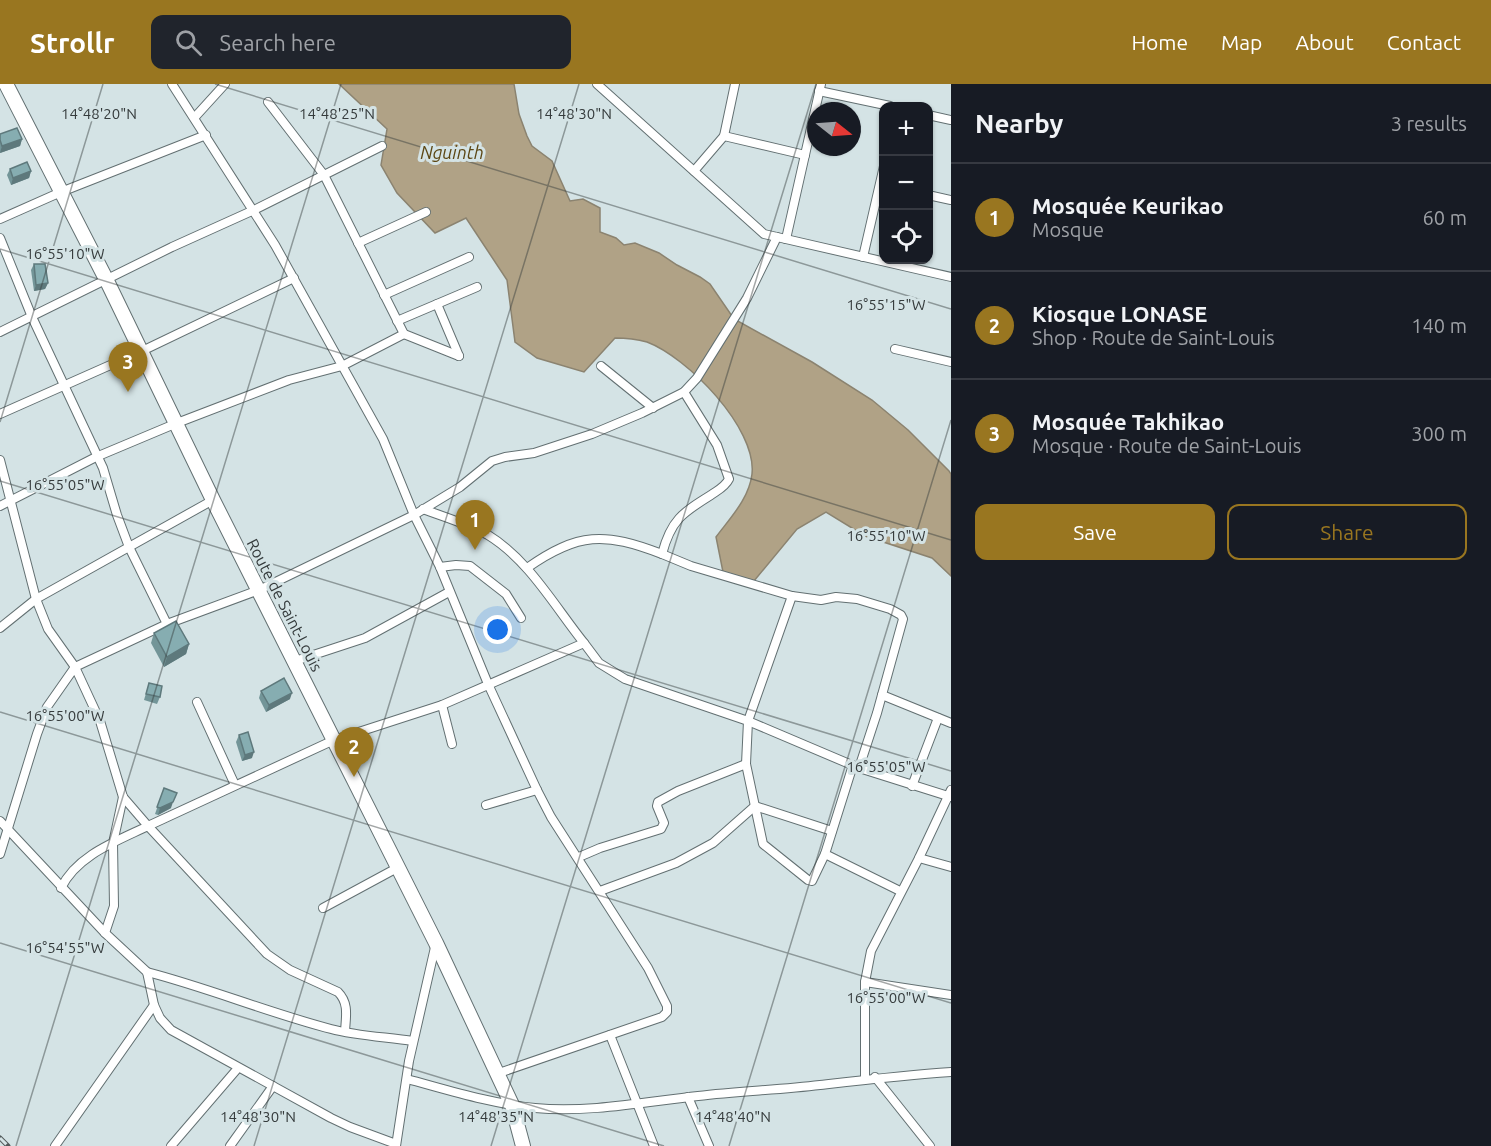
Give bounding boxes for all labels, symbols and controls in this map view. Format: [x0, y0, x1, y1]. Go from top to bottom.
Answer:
search box [151, 15, 571, 69]
icon: search [172, 26, 205, 59]
text: Strollr [30, 27, 115, 58]
text: Search here [220, 30, 336, 55]
text: Home [1131, 30, 1188, 54]
text: Map [1221, 30, 1262, 54]
text: About [1295, 30, 1354, 54]
text: Contact [1387, 30, 1461, 54]
north arrow [807, 102, 861, 156]
map controls [879, 102, 933, 264]
button: + [879, 102, 933, 156]
text: 14°48'20"N [61, 105, 137, 122]
text: 14°48'25"N [299, 105, 375, 122]
text: 14°48'30"N [536, 105, 612, 122]
text: Nearby [975, 109, 1063, 138]
text: 3 results [1391, 112, 1467, 135]
water label: Nguinth [420, 142, 484, 162]
button: − [879, 156, 933, 210]
text: Mosquée Keurikao [1032, 193, 1224, 218]
text: 1 [989, 206, 1000, 229]
text: 60 m [1423, 206, 1467, 229]
button: locate [879, 210, 933, 264]
text: Mosque [1032, 218, 1104, 241]
text: 16°55'10"W [25, 245, 105, 262]
text: 16°55'15"W [846, 296, 926, 313]
text: Kiosque LONASE [1032, 301, 1207, 326]
text: 2 [989, 314, 1000, 337]
text: 140 m [1411, 314, 1467, 337]
text: Shop · Route de Saint-Louis [1032, 326, 1275, 349]
pin: 3 [108, 342, 148, 392]
text: Mosquée Takhikao [1032, 409, 1224, 434]
text: 3 [989, 422, 1000, 445]
text: 300 m [1411, 422, 1467, 445]
text: Mosque · Route de Saint-Louis [1032, 434, 1301, 457]
text: 16°55'05"W [25, 476, 105, 493]
pin: 1 [456, 500, 494, 550]
button: Save [975, 504, 1215, 560]
button: Share [1227, 504, 1467, 560]
text: 16°55'10"W [846, 527, 926, 544]
street label: Route de Saint-Louis [244, 536, 326, 674]
your location [483, 615, 512, 644]
text: 16°55'00"W [25, 707, 105, 724]
pin: 2 [334, 728, 374, 777]
text: 16°55'05"W [846, 758, 926, 775]
text: 16°54'55"W [25, 939, 105, 956]
text: 16°55'00"W [846, 989, 926, 1006]
text: 14°48'30"N [220, 1108, 296, 1125]
text: 14°48'35"N [458, 1108, 534, 1125]
text: 14°48'40"N [695, 1108, 771, 1125]

